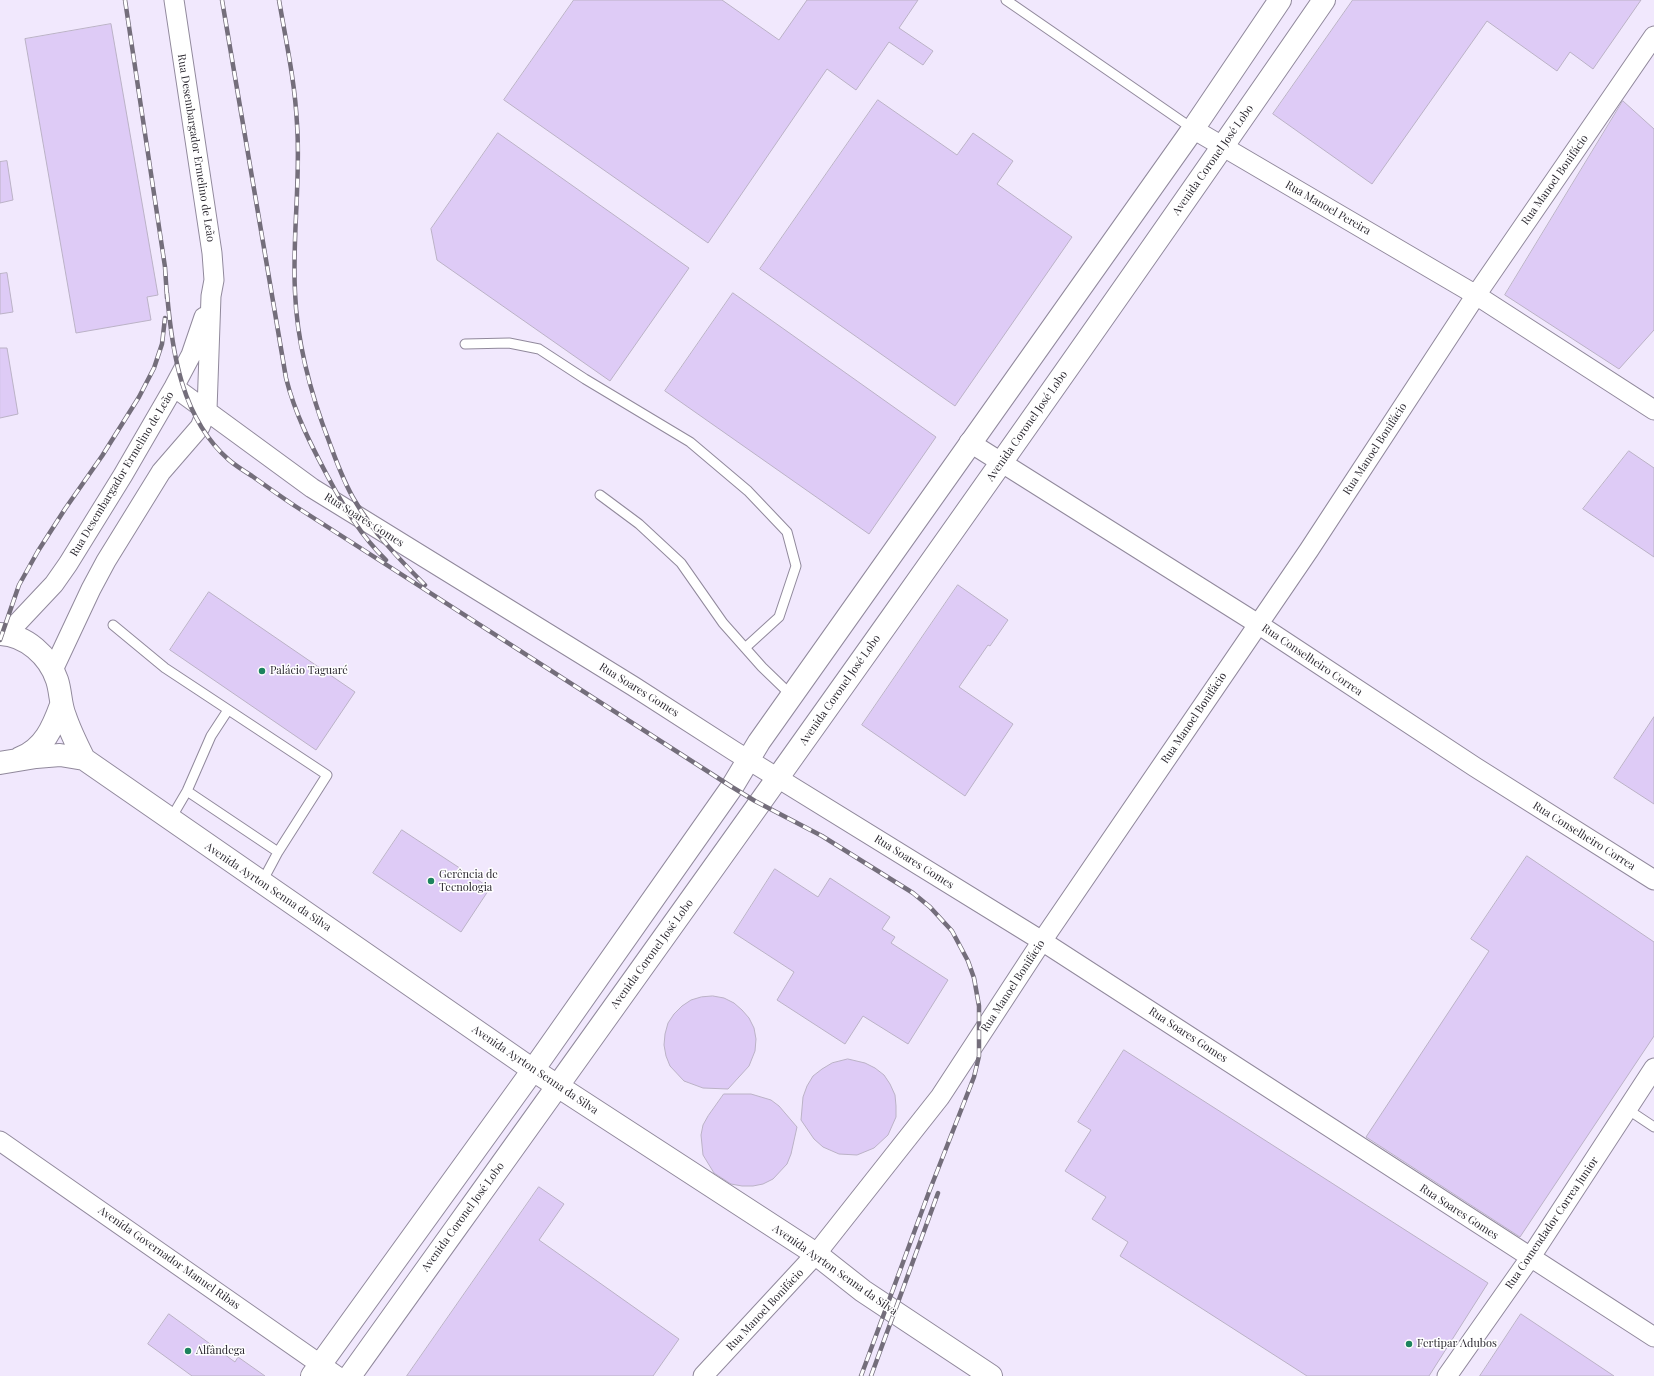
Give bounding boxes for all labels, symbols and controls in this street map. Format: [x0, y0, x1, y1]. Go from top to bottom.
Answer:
street label: Rua Desembargador Ermelino de Leão [175, 53, 217, 243]
street label: Avenida Coronel José Lobo [1170, 102, 1256, 218]
street label: Rua Manoel Bonifácio [1519, 132, 1591, 228]
street label: Rua Manoel Pereira [1283, 178, 1373, 238]
street label: Avenida Coronel José Lobo [984, 368, 1070, 484]
street label: Rua Desembargador Ermelino de Leão [67, 389, 177, 559]
street label: Rua Manoel Bonifácio [1340, 400, 1410, 498]
street label: Rua Soares Gomes [322, 490, 406, 550]
street label: Rua Conselheiro Correa [1259, 621, 1365, 699]
street label: Avenida Coronel José Lobo [797, 632, 883, 748]
street label: Rua Soares Gomes [597, 660, 681, 720]
place label: Palácio Taguaré [270, 664, 348, 678]
marker: Palácio Taguaré [257, 666, 267, 676]
street label: Rua Manoel Bonifácio [1159, 670, 1229, 766]
street label: Rua Conselheiro Correa [1530, 799, 1638, 873]
street label: Rua Soares Gomes [872, 832, 956, 892]
street label: Avenida Ayrton Senna da Silva [202, 840, 334, 934]
place label: Gerência de Tecnologia [439, 868, 498, 894]
marker: Gerência de Tecnologia [426, 876, 436, 886]
street label: Avenida Coronel José Lobo [608, 897, 696, 1011]
street label: Rua Manoel Bonifácio [978, 937, 1048, 1035]
street label: Rua Soares Gomes [1146, 1005, 1230, 1065]
street label: Avenida Ayrton Senna da Silva [469, 1023, 601, 1117]
street label: Rua Comendador Correa Junior [1503, 1154, 1601, 1292]
street label: Avenida Coronel José Lobo [419, 1160, 507, 1274]
street label: Rua Soares Gomes [1417, 1182, 1501, 1242]
street label: Avenida Governador Manuel Ribas [96, 1204, 242, 1312]
street label: Avenida Ayrton Senna da Silva [770, 1222, 900, 1318]
street label: Rua Manoel Bonifácio [724, 1266, 806, 1354]
place label: Fertipar Adubos [1417, 1337, 1497, 1351]
marker: Fertipar Adubos [1404, 1339, 1414, 1349]
place label: Alfândega [196, 1344, 245, 1358]
marker: Alfândega [183, 1346, 193, 1356]

